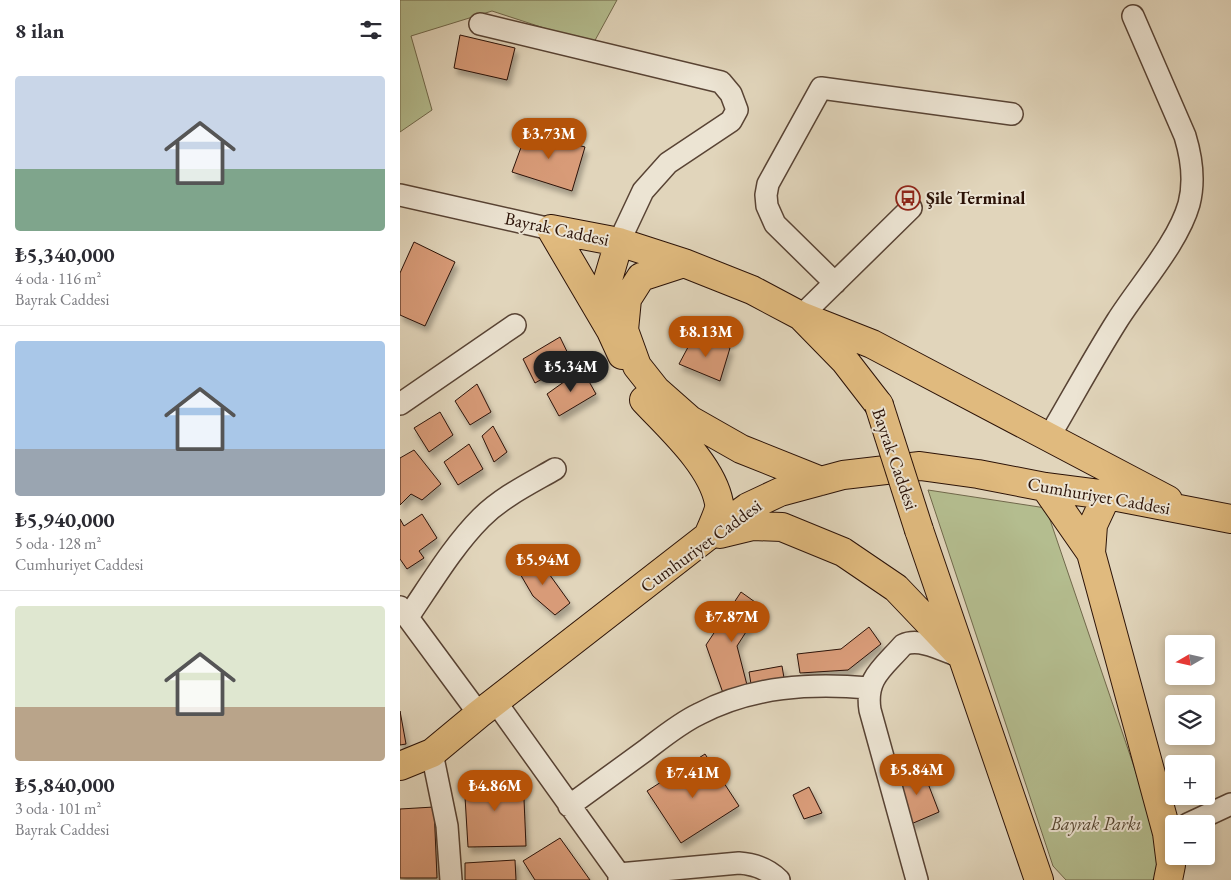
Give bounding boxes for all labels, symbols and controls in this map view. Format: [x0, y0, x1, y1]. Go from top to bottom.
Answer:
icon: filters [357, 16, 385, 44]
text: 8 ilan [15, 17, 64, 44]
icon: home [155, 108, 245, 198]
pin: ₺3.73M [508, 118, 590, 160]
text: ₺3.73M [523, 123, 575, 144]
bus stop icon: Şile Terminal [895, 185, 921, 211]
place label: Şile Terminal [926, 186, 1025, 209]
street label: Bayrak Caddesi [503, 206, 612, 251]
text: ₺5,340,000 [15, 241, 115, 268]
text: 4 oda · 116 m² [15, 268, 101, 289]
text: Bayrak Caddesi [15, 289, 109, 310]
pin: ₺8.13M [665, 316, 747, 358]
text: ₺8.13M [680, 321, 732, 342]
pin: ₺5.34M [530, 350, 612, 393]
text: ₺5.34M [545, 356, 597, 377]
icon: home [155, 374, 245, 464]
street label: Bayrak Caddesi [867, 405, 924, 513]
street label: Cumhuriyet Caddesi [1026, 472, 1173, 519]
street label: Cumhuriyet Caddesi [635, 493, 766, 597]
text: ₺5,940,000 [15, 506, 115, 533]
text: 5 oda · 128 m² [15, 533, 101, 554]
pin: ₺5.94M [502, 544, 584, 586]
text: ₺5.94M [517, 549, 569, 570]
text: Cumhuriyet Caddesi [15, 554, 144, 575]
pin: ₺7.87M [691, 600, 773, 643]
text: ₺7.87M [706, 606, 758, 627]
north arrow [1165, 635, 1215, 685]
map controls [1165, 635, 1215, 865]
icon: home [155, 639, 245, 729]
button: layers [1165, 695, 1215, 745]
pin: ₺5.84M [876, 754, 958, 796]
button: + [1165, 755, 1215, 805]
pin: ₺7.41M [652, 756, 734, 799]
text: ₺5.84M [891, 759, 943, 780]
text: ₺7.41M [667, 762, 719, 783]
pin: ₺4.86M [454, 770, 536, 812]
text: ₺5,840,000 [15, 771, 115, 798]
text: ₺4.86M [469, 775, 521, 796]
text: 3 oda · 101 m² [15, 798, 101, 819]
park label: Bayrak Parkı [1050, 812, 1141, 836]
button: − [1165, 815, 1215, 865]
text: Bayrak Caddesi [15, 819, 109, 840]

